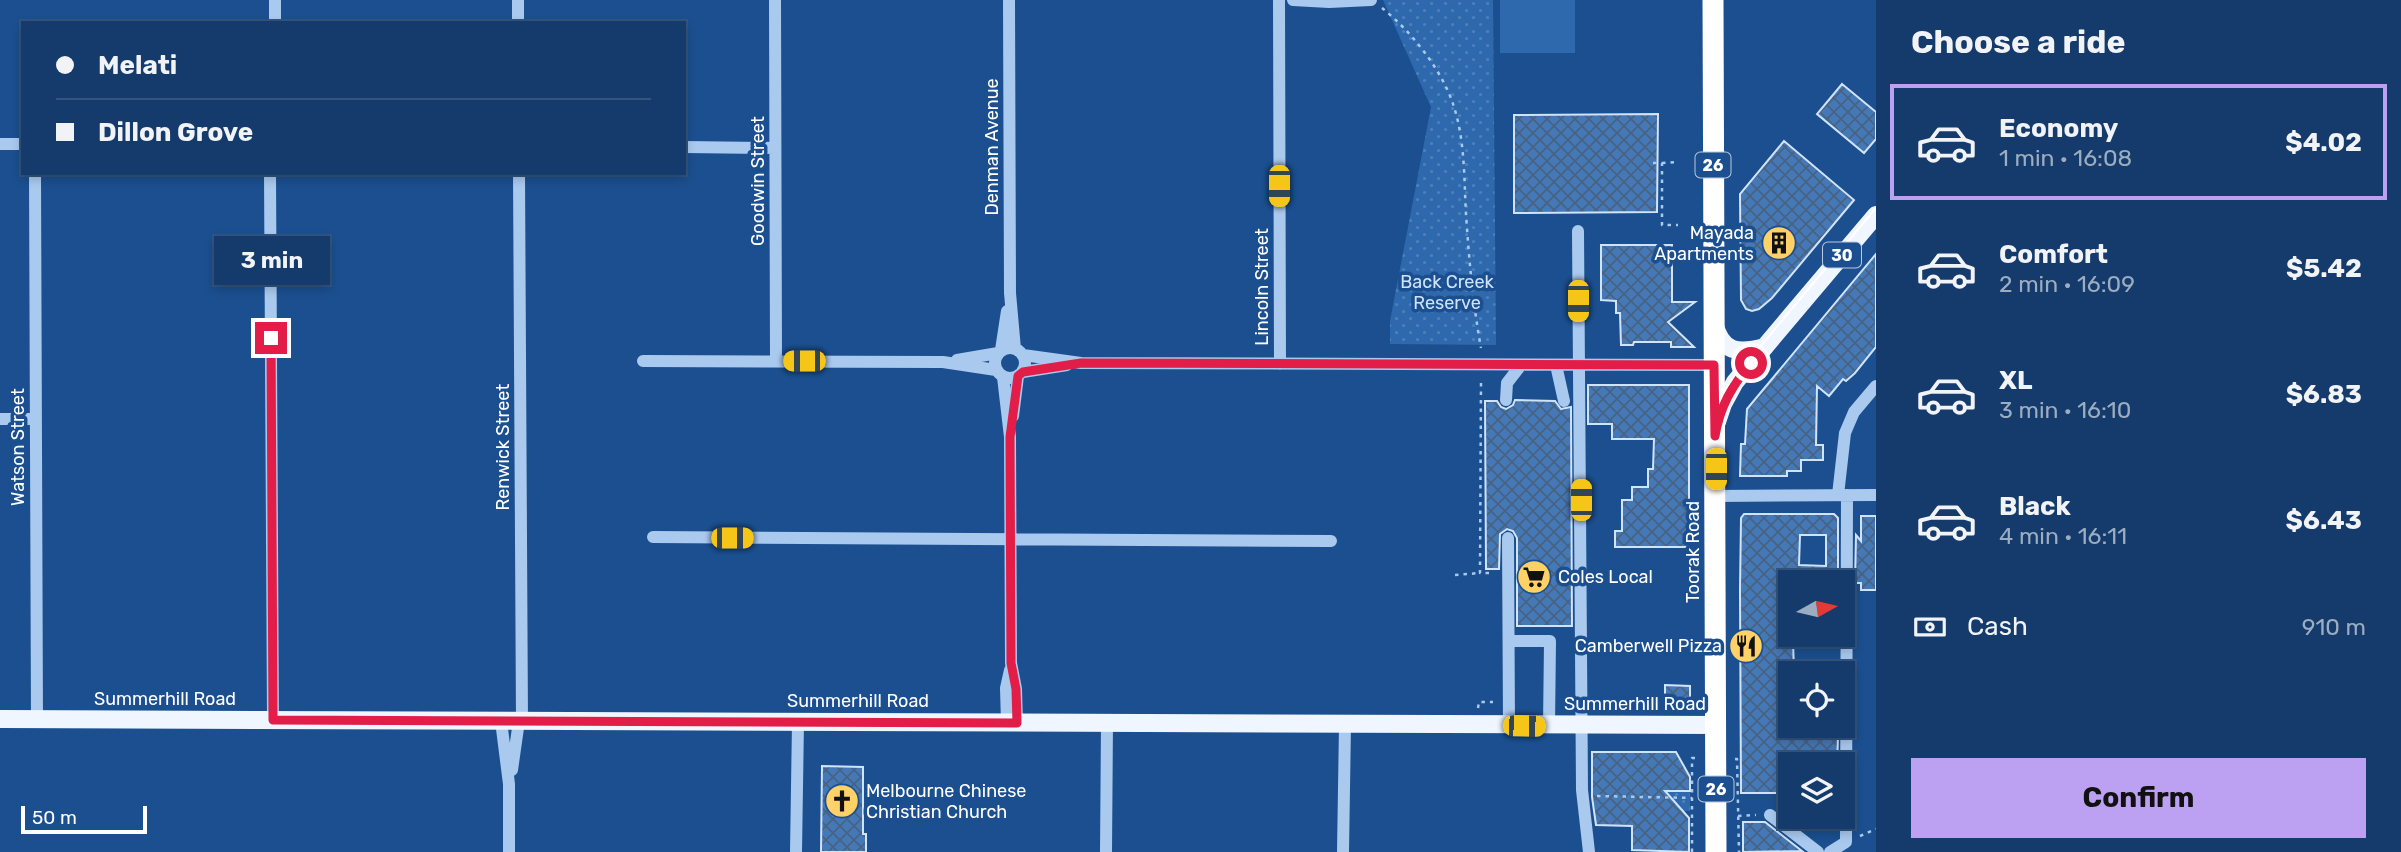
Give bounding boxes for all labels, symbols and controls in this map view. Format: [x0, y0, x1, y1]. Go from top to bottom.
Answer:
text: Choose a ride [1911, 23, 2125, 61]
text: Melati [98, 50, 177, 81]
street label: Denman Avenue [981, 78, 1003, 216]
icon: car [1915, 111, 1978, 174]
text: Economy [1999, 113, 2118, 144]
street label: Goodwin Street [747, 116, 769, 246]
text: Dillon Grove [98, 117, 253, 148]
text: $4.02 [2285, 127, 2362, 158]
text: 1 min · 16:08 [1999, 144, 2132, 172]
road number: 26 [1696, 153, 1730, 178]
car [1269, 165, 1290, 207]
place label: Mayada Apartments [1654, 222, 1754, 265]
building icon: Mayada Apartments [1760, 224, 1798, 262]
street label: Lincoln Street [1251, 228, 1273, 346]
callout: 3 min [213, 236, 329, 286]
icon: car [1915, 237, 1978, 300]
text: Comfort [1999, 239, 2108, 270]
road number: 30 [1823, 243, 1861, 268]
text: 3 min [241, 246, 303, 274]
text: $5.42 [2286, 253, 2362, 284]
text: 2 min · 16:09 [1999, 270, 2135, 298]
park label: Back Creek Reserve [1400, 271, 1494, 314]
car [1568, 280, 1589, 322]
route end [255, 322, 287, 354]
route start [1735, 347, 1767, 379]
car [784, 351, 826, 372]
icon: car [1915, 363, 1978, 426]
text: XL [1999, 365, 2032, 396]
text: $6.83 [2286, 379, 2362, 410]
street label: Renwick Street [492, 384, 514, 510]
street label: Watson Street [7, 388, 29, 506]
text: 3 min · 16:10 [1999, 396, 2131, 424]
car [1706, 448, 1727, 490]
car [1571, 479, 1592, 521]
icon: car [1915, 489, 1978, 552]
text: Black [1999, 491, 2071, 522]
street label: Toorak Road [1682, 501, 1704, 603]
text: $6.43 [2286, 505, 2362, 536]
text: 4 min · 16:11 [1999, 522, 2127, 550]
car [712, 528, 754, 549]
supermarket icon: Coles Local [1515, 558, 1553, 596]
place label: Coles Local [1558, 566, 1653, 588]
north arrow [1778, 570, 1855, 648]
map controls [1778, 570, 1855, 829]
icon: cash [1911, 608, 1949, 646]
text: Cash [1967, 611, 2028, 642]
text: 910 m [2302, 613, 2366, 641]
restaurant icon: Camberwell Pizza [1727, 627, 1765, 665]
place label: Camberwell Pizza [1575, 635, 1722, 657]
button: locate [1778, 661, 1855, 738]
street label: Summerhill Road [94, 688, 236, 710]
street label: Summerhill Road [787, 690, 929, 712]
street label: Summerhill Road [1564, 693, 1706, 715]
car [1503, 715, 1546, 737]
button: layers [1778, 752, 1855, 829]
button: Confirm [1911, 758, 2366, 838]
road number: 26 [1698, 776, 1734, 802]
place label: Melbourne Chinese Christian Church [866, 780, 1026, 823]
church icon: Melbourne Chinese Christian Church [823, 782, 861, 820]
scale bar [21, 803, 147, 835]
text: 50 m [32, 806, 77, 829]

